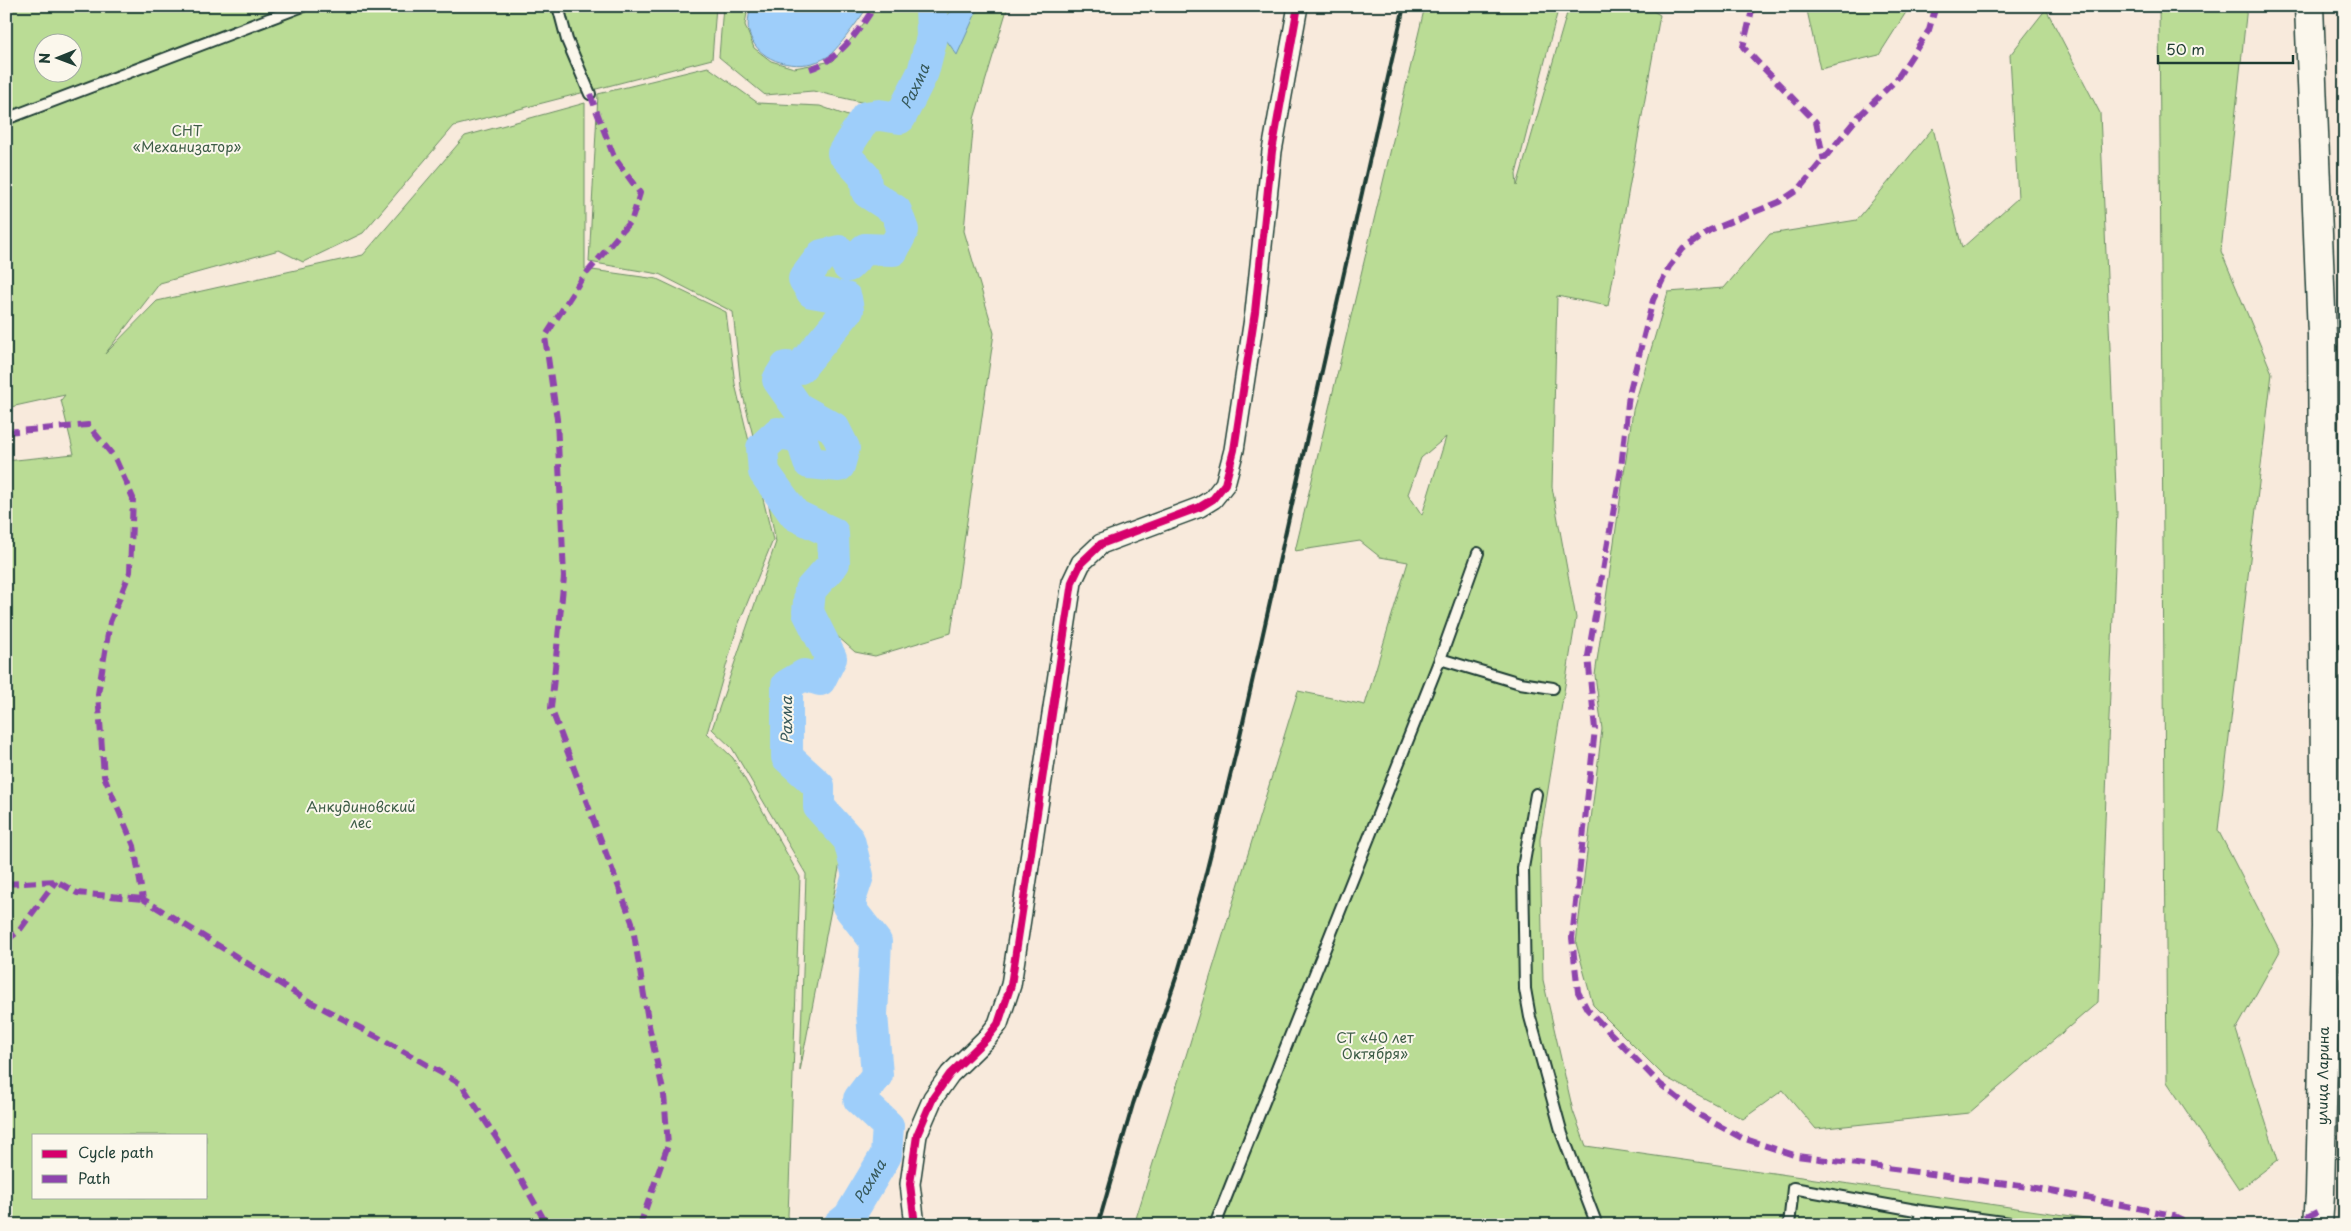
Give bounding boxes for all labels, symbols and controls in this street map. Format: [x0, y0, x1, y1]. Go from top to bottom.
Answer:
north arrow [32, 32, 82, 82]
scale bar [2158, 32, 2294, 64]
text: 50 m [2166, 37, 2205, 60]
text: N [34, 53, 55, 64]
water label: Рахма [893, 61, 935, 112]
park label: СНТ «Механизатор» [133, 120, 241, 157]
water label: Рахма [774, 696, 797, 744]
park label: Анкудиновский лес [306, 796, 416, 833]
street label: улица Ларина [2311, 1026, 2334, 1125]
park label: СТ «40 лет Октября» [1336, 1027, 1414, 1064]
legend [32, 1134, 208, 1198]
text: Cycle path [78, 1140, 154, 1163]
water label: Рахма [847, 1154, 891, 1207]
text: Path [78, 1166, 110, 1189]

